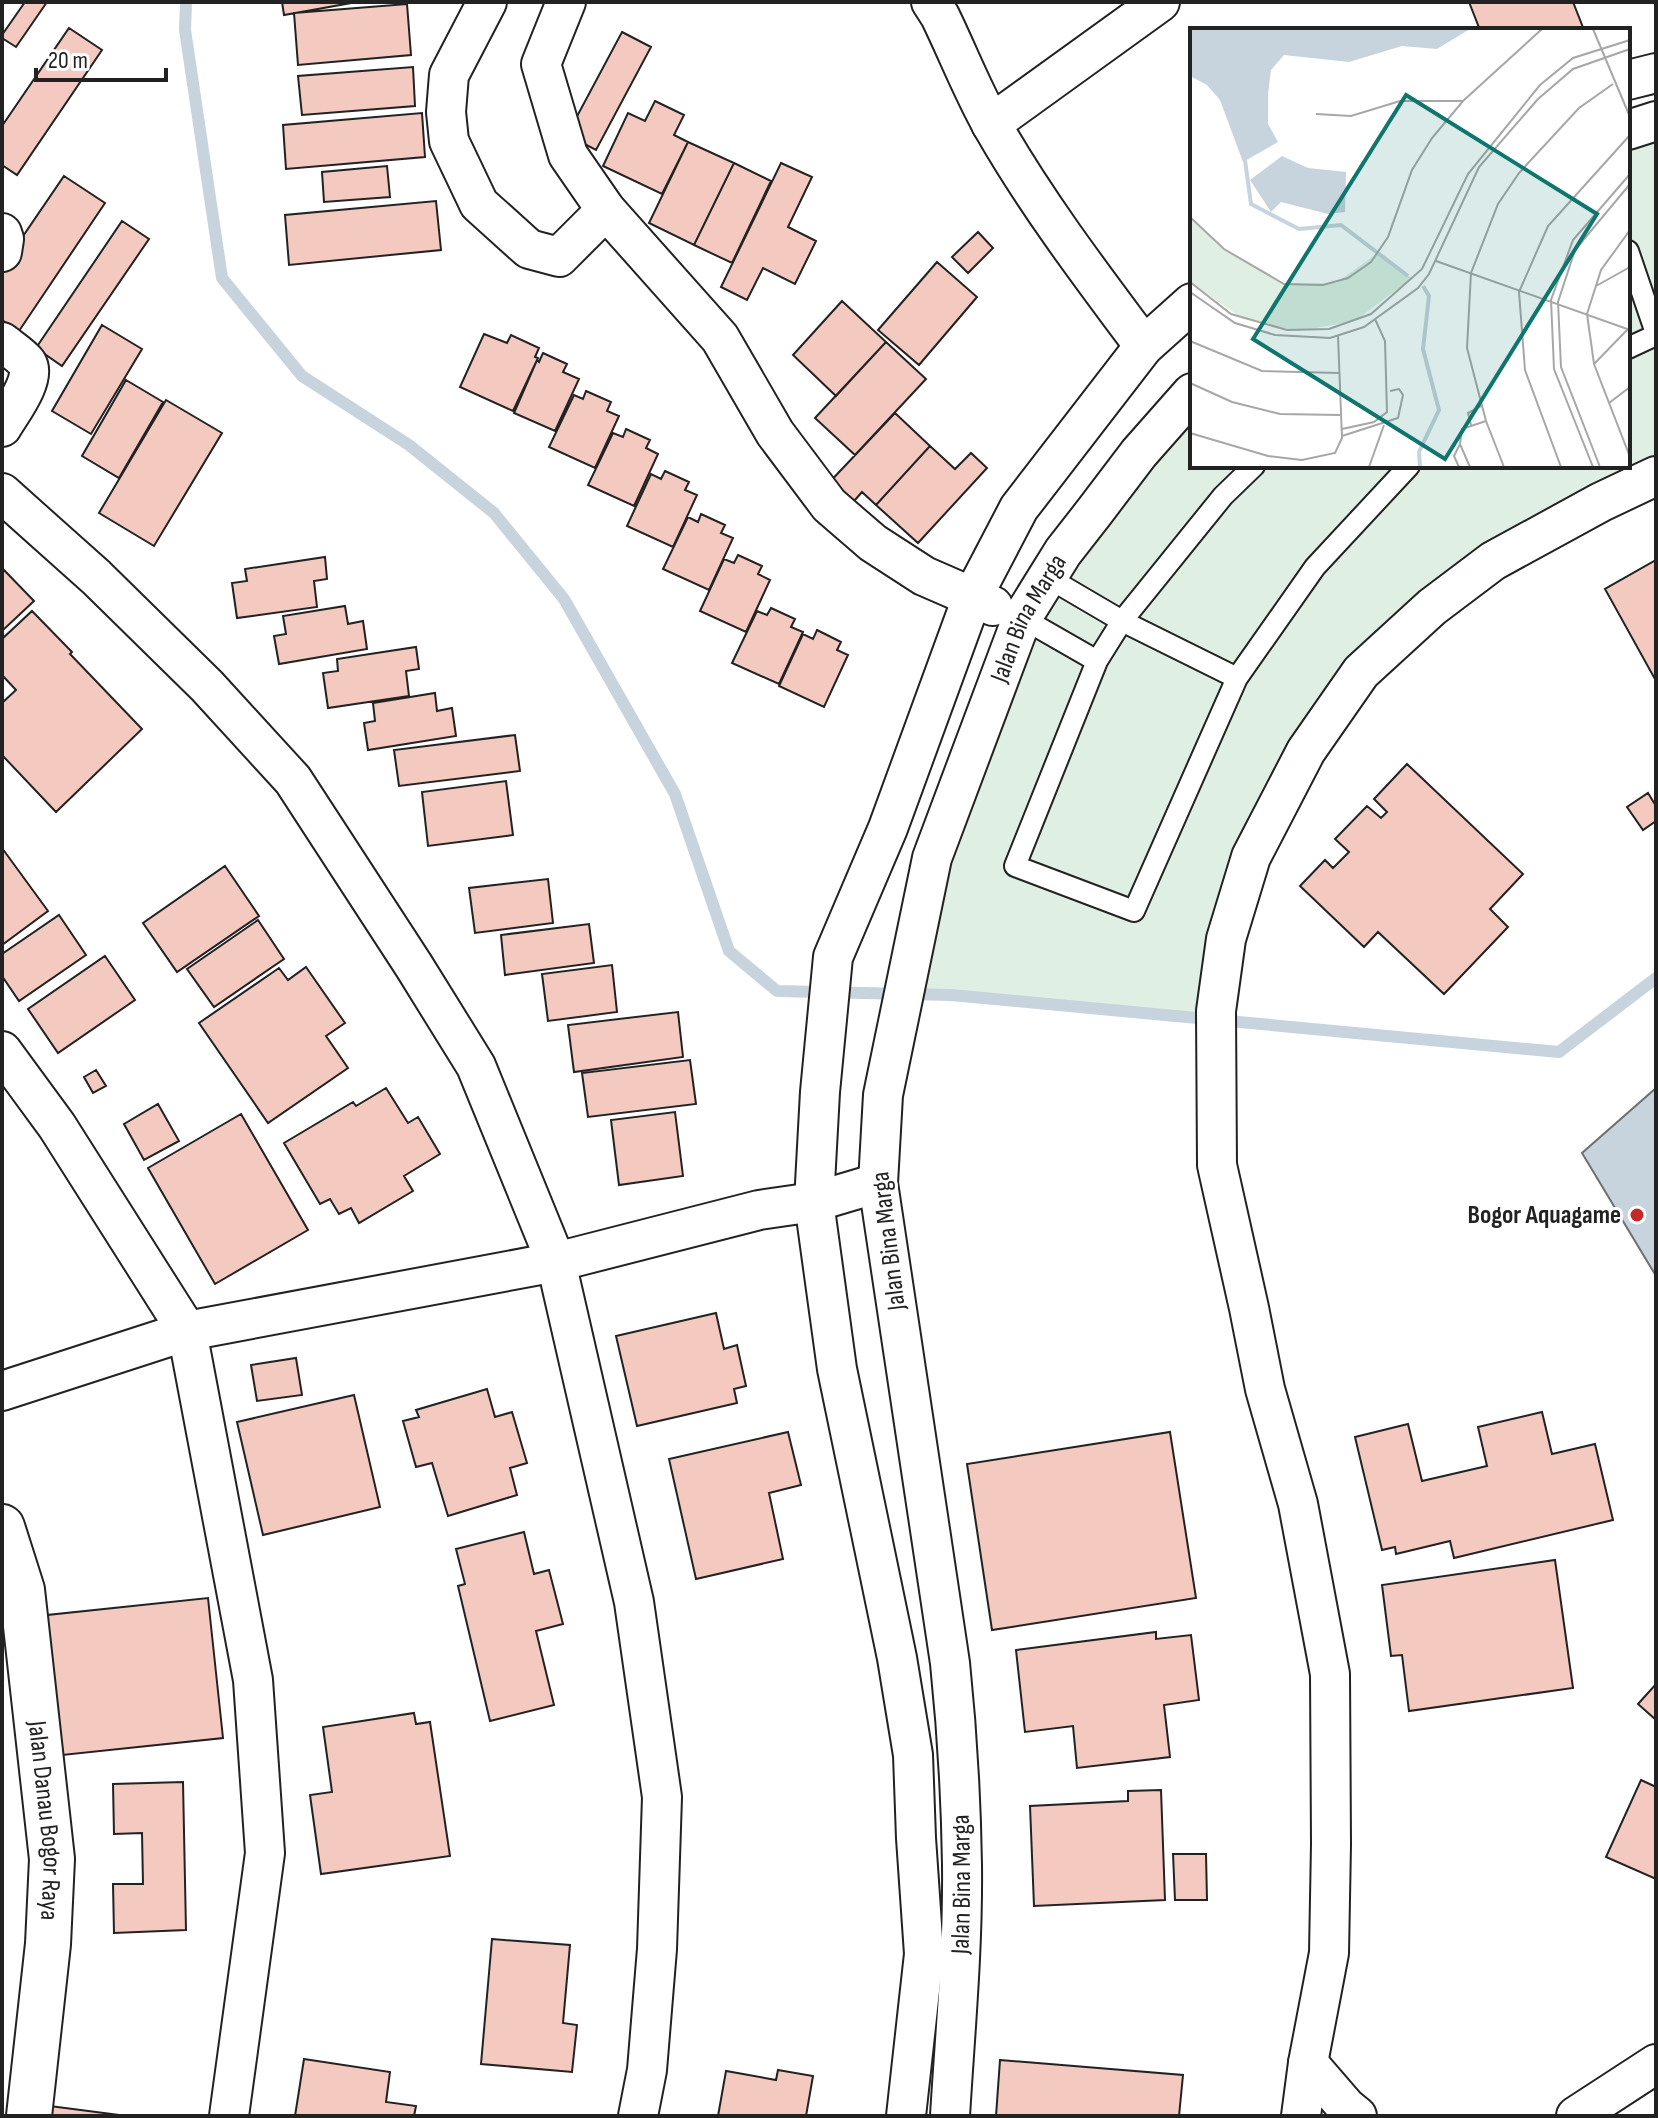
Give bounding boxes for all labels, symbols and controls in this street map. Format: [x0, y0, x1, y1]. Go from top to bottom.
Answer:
inset map [1190, 28, 1630, 468]
scale bar [36, 32, 166, 82]
text: 20 m [48, 46, 88, 75]
street label: Jalan Bina Marga [983, 549, 1073, 687]
street label: Jalan Bina Marga [865, 1170, 913, 1313]
place label: Bogor Aquagame [1468, 1200, 1621, 1231]
marker: Bogor Aquagame [1628, 1206, 1646, 1224]
street label: Jalan Danau Bogor Raya [21, 1718, 68, 1921]
street label: Jalan Bina Marga [945, 1814, 978, 1956]

